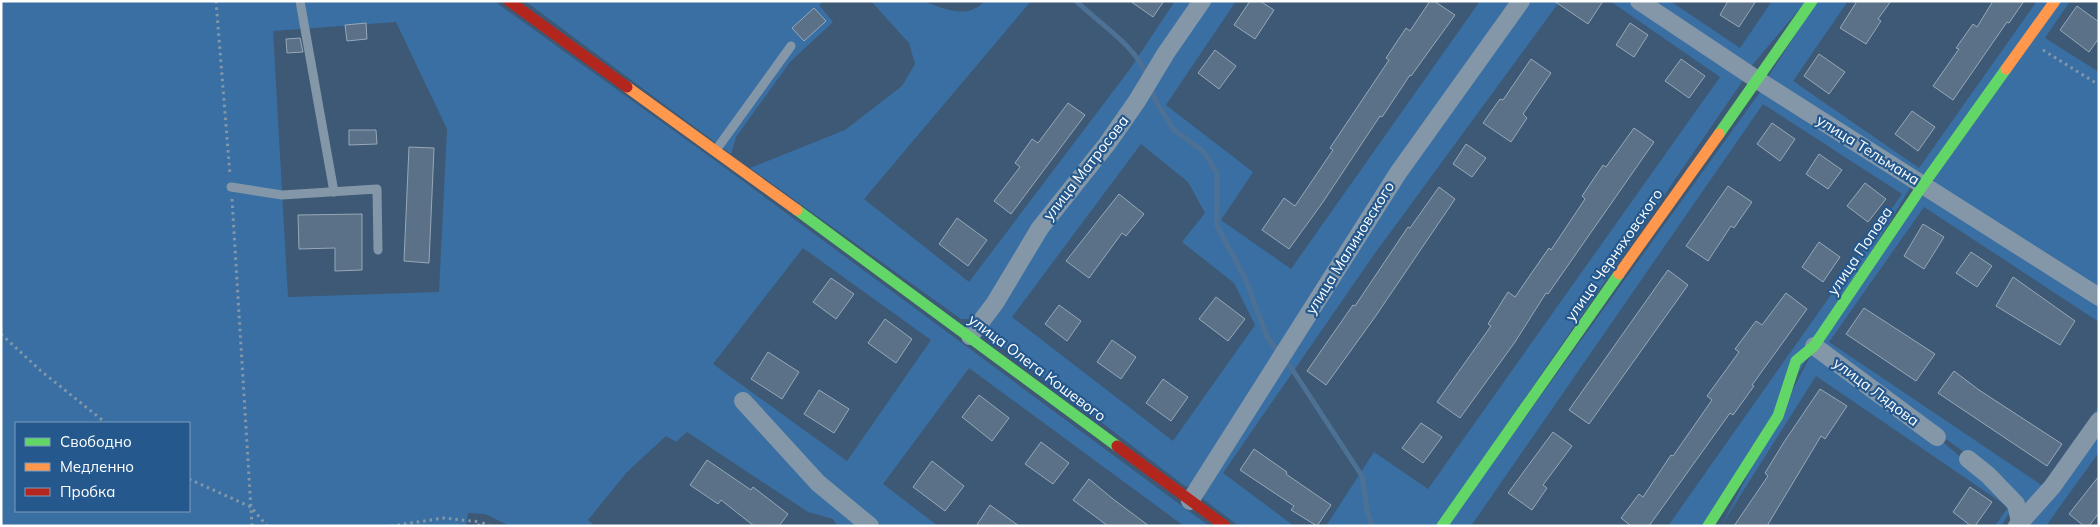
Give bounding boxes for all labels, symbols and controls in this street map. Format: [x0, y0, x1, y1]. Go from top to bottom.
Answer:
street label: улица Тельмана [1813, 110, 1923, 189]
street label: улица Матросова [1039, 111, 1133, 224]
street label: улица Малиновского [1301, 178, 1398, 318]
street label: улица Черняховского [1561, 185, 1667, 325]
street label: улица Попова [1823, 203, 1896, 299]
street label: улица Олега Кошевого [965, 310, 1110, 426]
street label: улица Лядова [1830, 353, 1923, 430]
legend [15, 422, 190, 512]
text: Свободно [60, 432, 132, 451]
text: Медленно [60, 457, 134, 476]
text: Пробка [60, 482, 115, 501]

